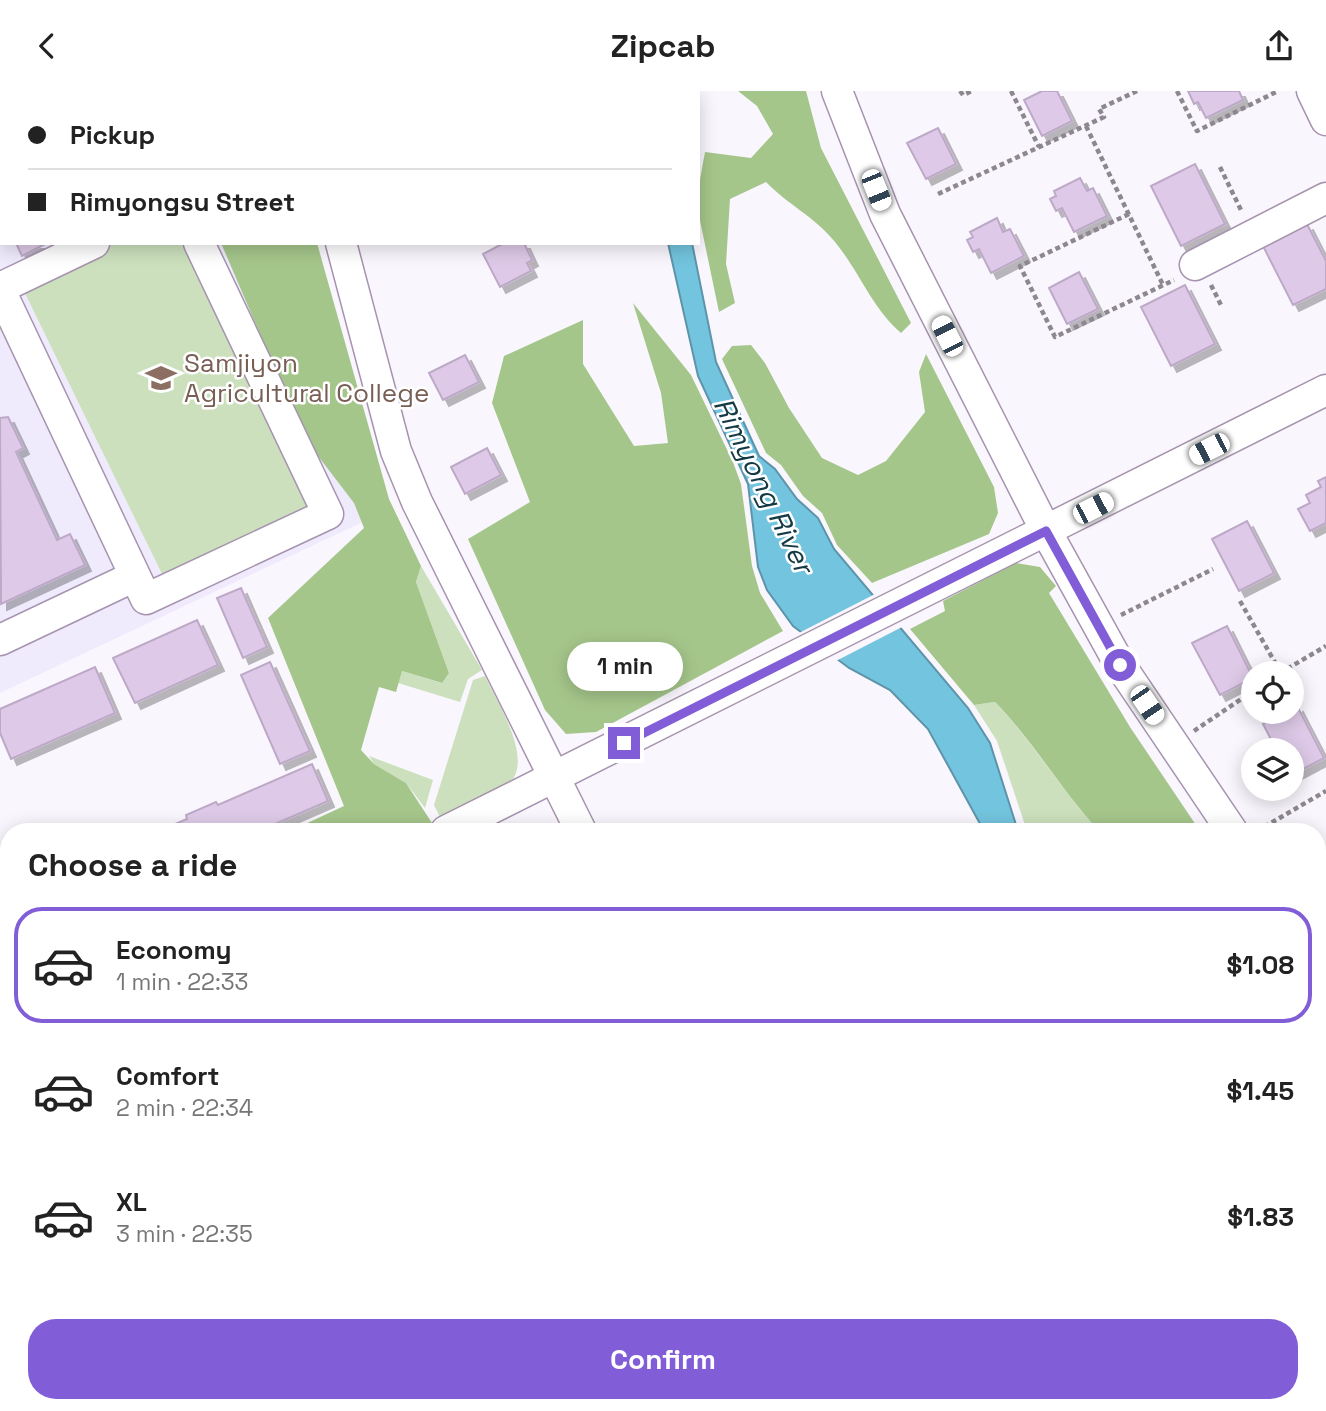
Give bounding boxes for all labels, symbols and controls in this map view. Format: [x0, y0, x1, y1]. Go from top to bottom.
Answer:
text: Zipcab [610, 26, 716, 66]
icon: back [28, 27, 66, 65]
icon: share [1260, 27, 1298, 65]
text: Pickup [70, 118, 155, 152]
car [859, 167, 894, 213]
text: Rimyongsu Street [70, 185, 295, 219]
car [929, 313, 966, 359]
place label: Samjiyon Agricultural College [184, 346, 429, 410]
school or university icon: Samjiyon Agricultural College [144, 361, 178, 395]
water label: Rimyong River [706, 391, 824, 582]
car [1186, 430, 1233, 468]
car [1070, 489, 1117, 527]
callout: 1 min [566, 641, 682, 691]
route start [1104, 649, 1136, 681]
text: 1 min [597, 651, 653, 681]
map controls [1241, 661, 1304, 801]
button: locate [1241, 661, 1304, 724]
car [1127, 682, 1168, 728]
route end [608, 727, 640, 759]
button: layers [1241, 738, 1304, 801]
text: Choose a ride [28, 845, 238, 885]
text: Economy [116, 933, 232, 967]
icon: car [32, 934, 95, 997]
text: $1.08 [1227, 948, 1294, 982]
text: 1 min · 22:33 [116, 967, 249, 997]
text: Comfort [116, 1059, 219, 1093]
icon: car [32, 1060, 95, 1123]
text: $1.45 [1227, 1074, 1294, 1108]
text: 2 min · 22:34 [116, 1093, 253, 1123]
text: XL [116, 1185, 147, 1219]
icon: car [32, 1186, 95, 1249]
text: $1.83 [1227, 1200, 1294, 1234]
text: 3 min · 22:35 [116, 1219, 253, 1249]
button: Confirm [28, 1319, 1298, 1399]

